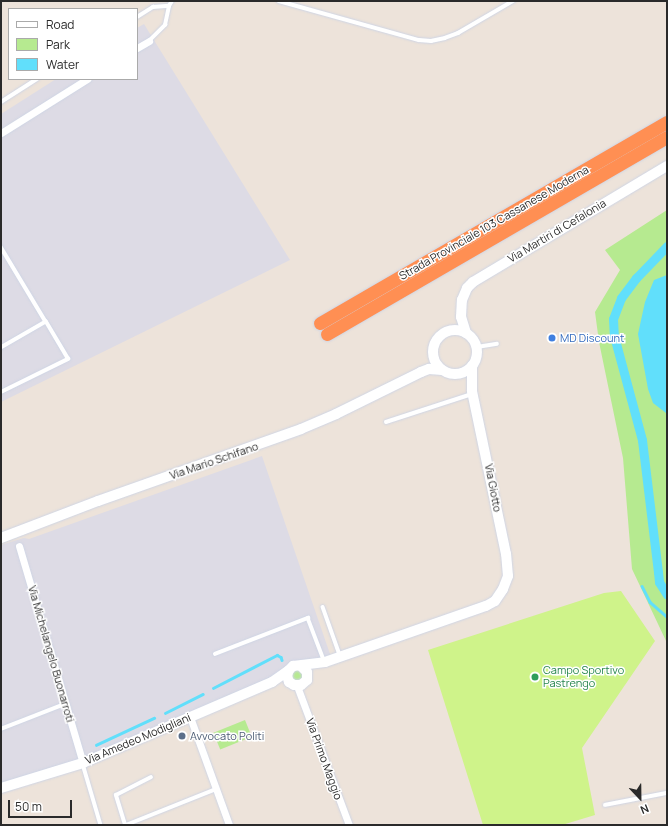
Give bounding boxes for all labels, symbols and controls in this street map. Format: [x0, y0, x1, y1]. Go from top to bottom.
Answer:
legend [8, 8, 138, 80]
text: Road [46, 16, 74, 33]
text: Park [46, 36, 70, 53]
text: Water [46, 56, 79, 73]
street label: Strada Provinciale 103 Cassanese Moderna [397, 163, 591, 283]
street label: Via Martiri di Cefalonia [506, 196, 608, 266]
place label: MD Discount [560, 331, 624, 345]
marker: MD Discount [547, 333, 557, 343]
street label: Via Mario Schifano [168, 440, 260, 482]
street label: Via Giotto [482, 463, 504, 513]
street label: Via Michelangelo Buonarroti [25, 584, 77, 724]
place label: Campo Sportivo Pastrengo [543, 664, 624, 690]
marker: Campo Sportivo Pastrengo [530, 672, 540, 682]
street label: Via Amedeo Modigliani [83, 711, 193, 767]
street label: Via Primo Maggio [303, 716, 345, 802]
place label: Avvocato Politi [190, 729, 264, 743]
marker: Avvocato Politi [177, 731, 187, 741]
north arrow [620, 778, 660, 818]
scale bar [10, 792, 74, 818]
text: 50 m [15, 798, 42, 815]
text: N [638, 801, 651, 818]

